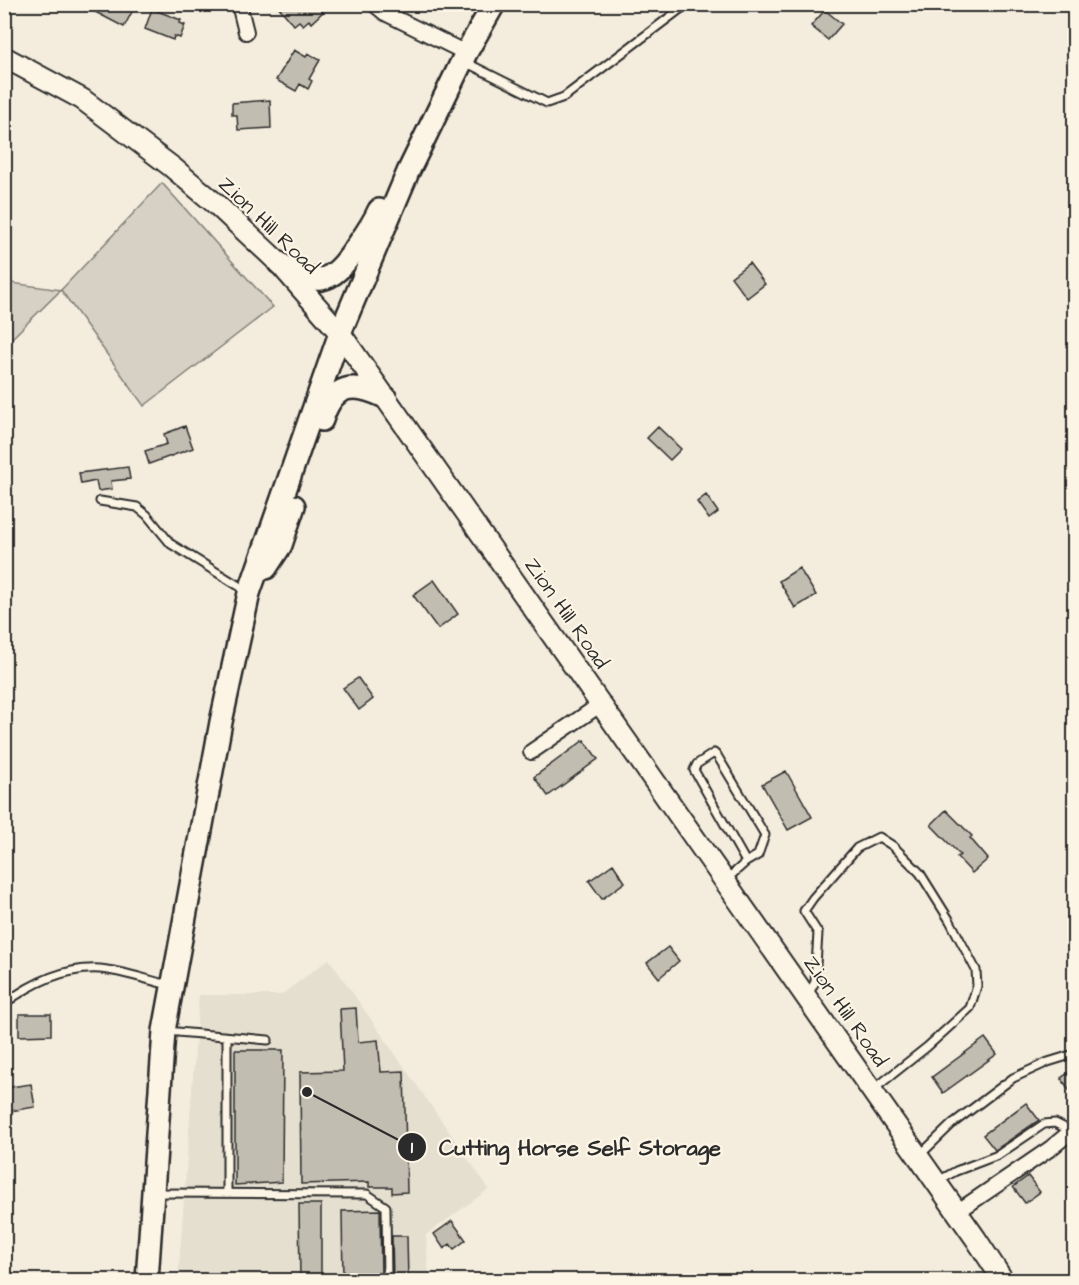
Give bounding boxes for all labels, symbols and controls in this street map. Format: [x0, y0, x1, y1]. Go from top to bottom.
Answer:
street label: Zion Hill Road [212, 170, 325, 281]
street label: Zion Hill Road [518, 552, 616, 675]
street label: Zion Hill Road [797, 950, 895, 1073]
callout: Cutting Horse Self Storage [397, 1127, 733, 1167]
text: Cutting Horse Self Storage [439, 1133, 721, 1165]
text: 1 [411, 1135, 414, 1160]

